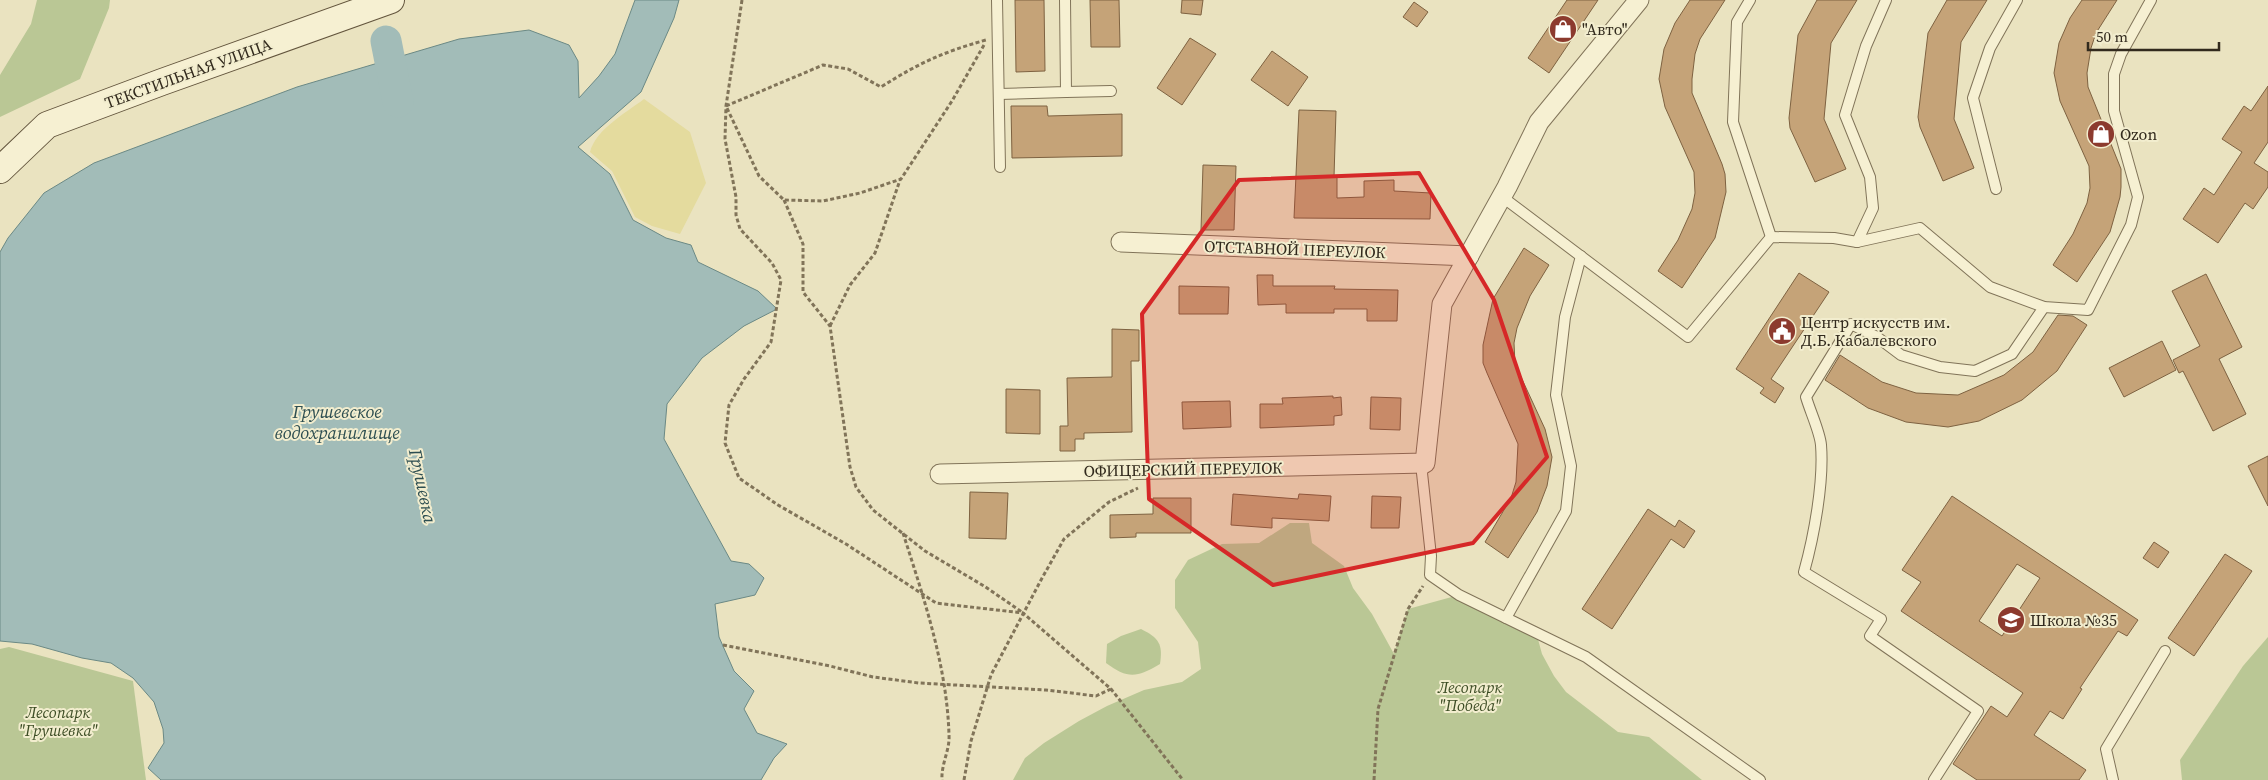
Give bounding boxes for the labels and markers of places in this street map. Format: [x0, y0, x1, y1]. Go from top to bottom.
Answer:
shop icon: "Авто" [1548, 14, 1578, 44]
place label: "Авто" [1582, 18, 1628, 40]
shop icon: Ozon [2086, 119, 2116, 149]
place label: Ozon [2120, 123, 2157, 145]
place label: Центр искусств им. Д.Б. Кабалевского [1801, 311, 1951, 351]
public building icon: Центр искусств им. Д.Б. Кабалевского [1767, 316, 1797, 346]
school or university icon: Школа №35 [1996, 605, 2026, 635]
place label: Школа №35 [2030, 609, 2117, 631]

